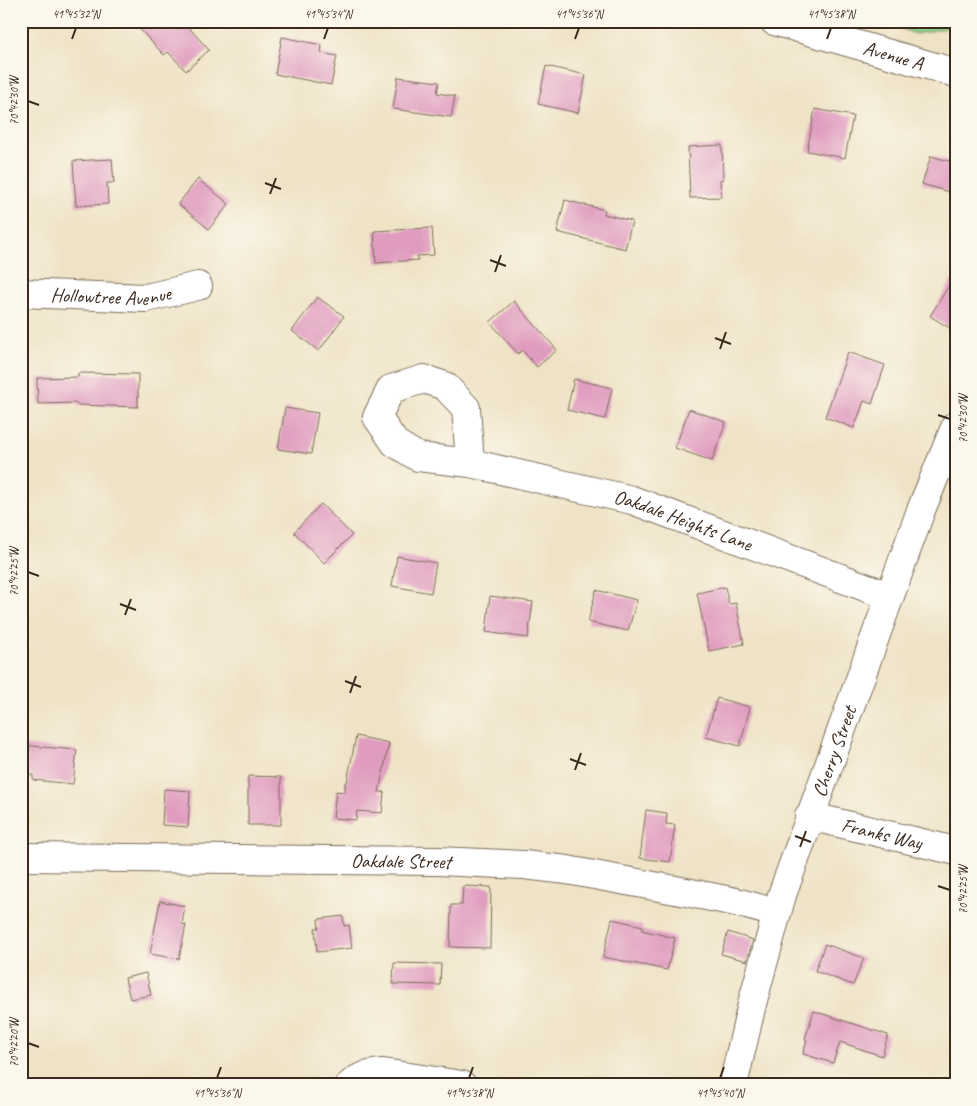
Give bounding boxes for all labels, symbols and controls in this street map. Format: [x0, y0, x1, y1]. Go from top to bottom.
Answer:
text: 41°45'32"N [52, 6, 101, 22]
text: 41°45'34"N [304, 6, 353, 22]
text: 41°45'36"N [555, 6, 604, 22]
text: 41°45'38"N [807, 6, 856, 22]
street label: Avenue A [860, 35, 927, 76]
text: 70°42'30"W [6, 74, 22, 125]
street label: Hollowtree Avenue [50, 280, 175, 311]
text: 70°42'30"W [955, 392, 971, 443]
street label: Oakdale Heights Lane [611, 484, 757, 557]
text: 70°42'25"W [6, 545, 22, 596]
street label: Cherry Street [807, 701, 863, 800]
street label: Franks Way [839, 812, 926, 856]
street label: Oakdale Street [351, 848, 455, 875]
text: 70°42'25"W [955, 863, 971, 914]
text: 70°42'20"W [6, 1016, 22, 1067]
text: 41°45'36"N [193, 1085, 242, 1101]
text: 41°45'38"N [445, 1085, 494, 1101]
text: 41°45'40"N [696, 1085, 745, 1101]

